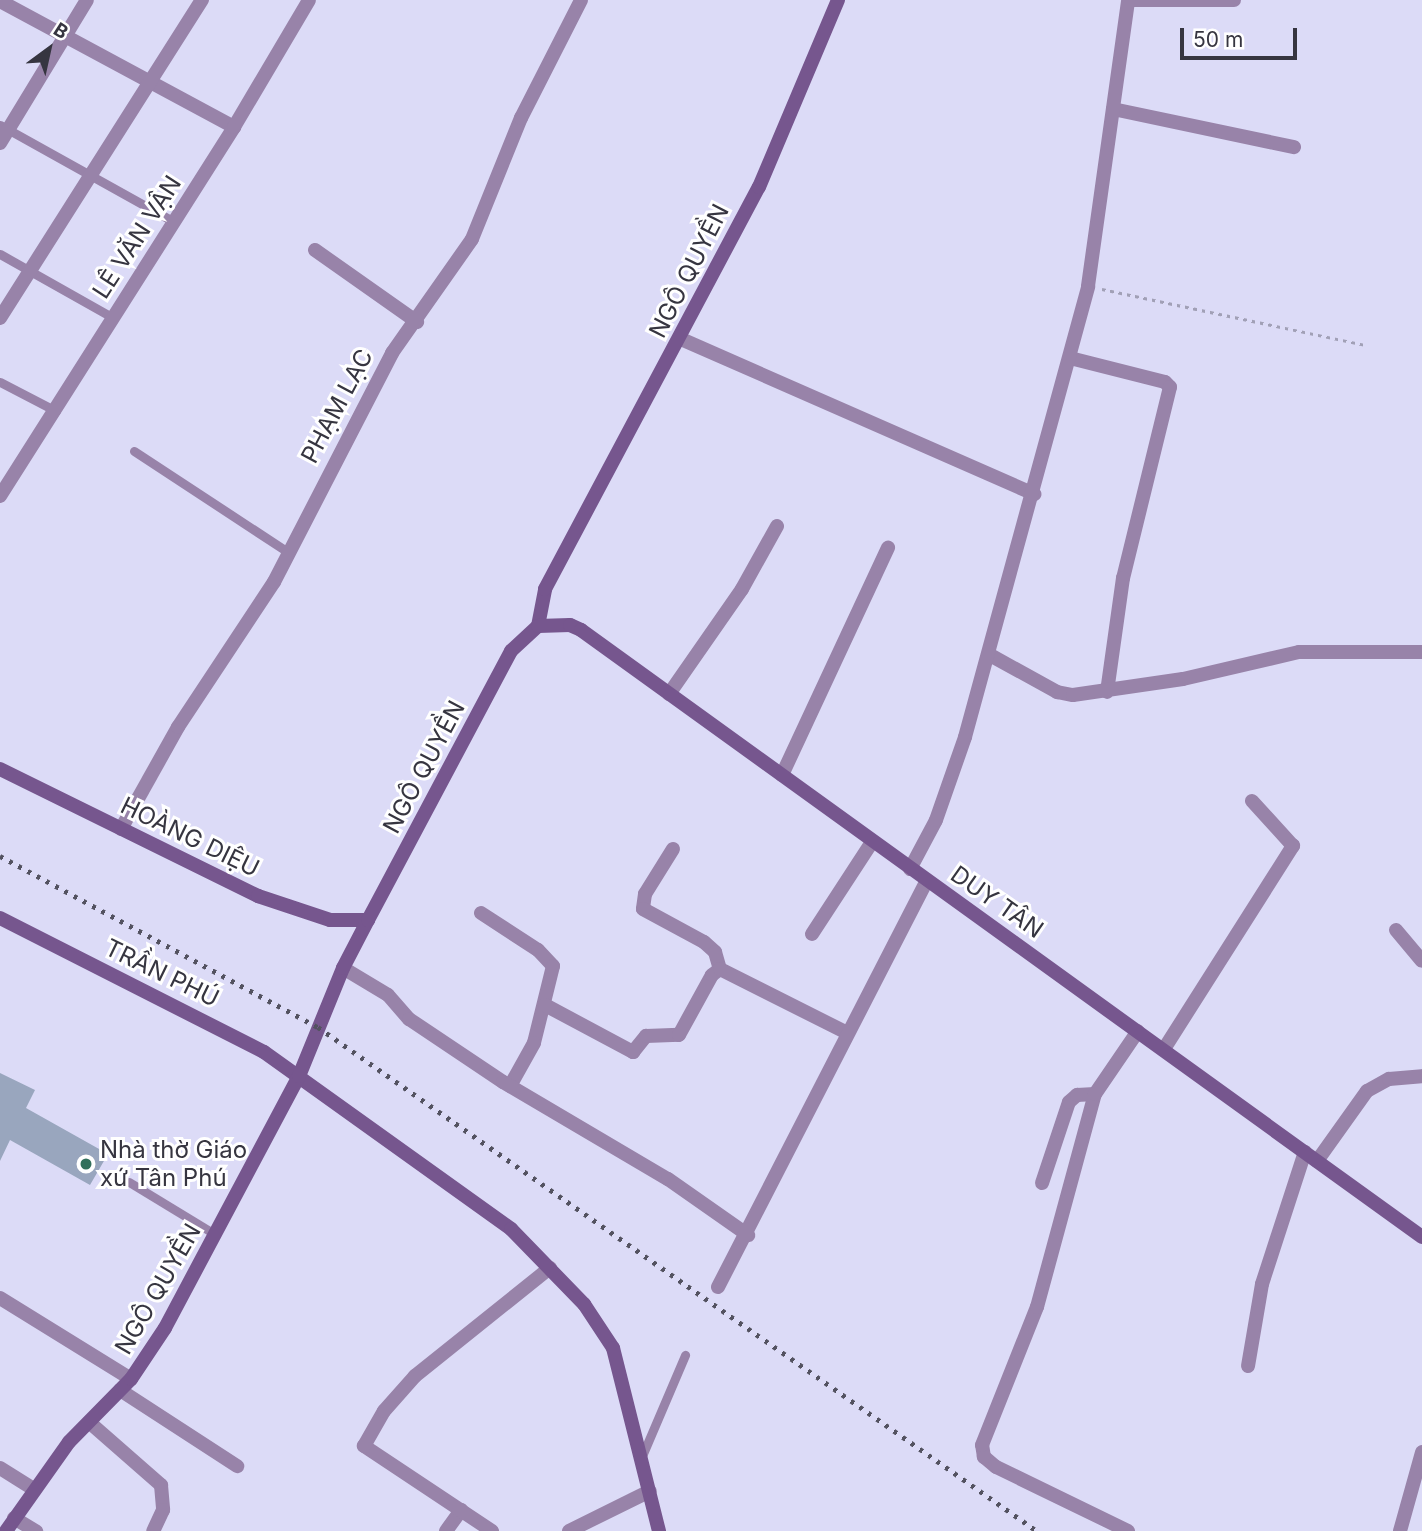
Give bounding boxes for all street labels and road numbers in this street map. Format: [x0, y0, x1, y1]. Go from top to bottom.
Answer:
street label: LÊ VĂN VẬN [87, 170, 187, 304]
street label: NGÔ QUYỀN [643, 199, 735, 343]
street label: PHẠM LẠC [295, 344, 379, 468]
street label: NGÔ QUYỀN [377, 696, 471, 838]
street label: HOÀNG DIỆU [116, 791, 264, 883]
street label: DUY TÂN [945, 860, 1049, 944]
street label: TRẦN PHÚ [100, 933, 224, 1013]
street label: NGÔ QUYỀN [109, 1219, 207, 1359]

